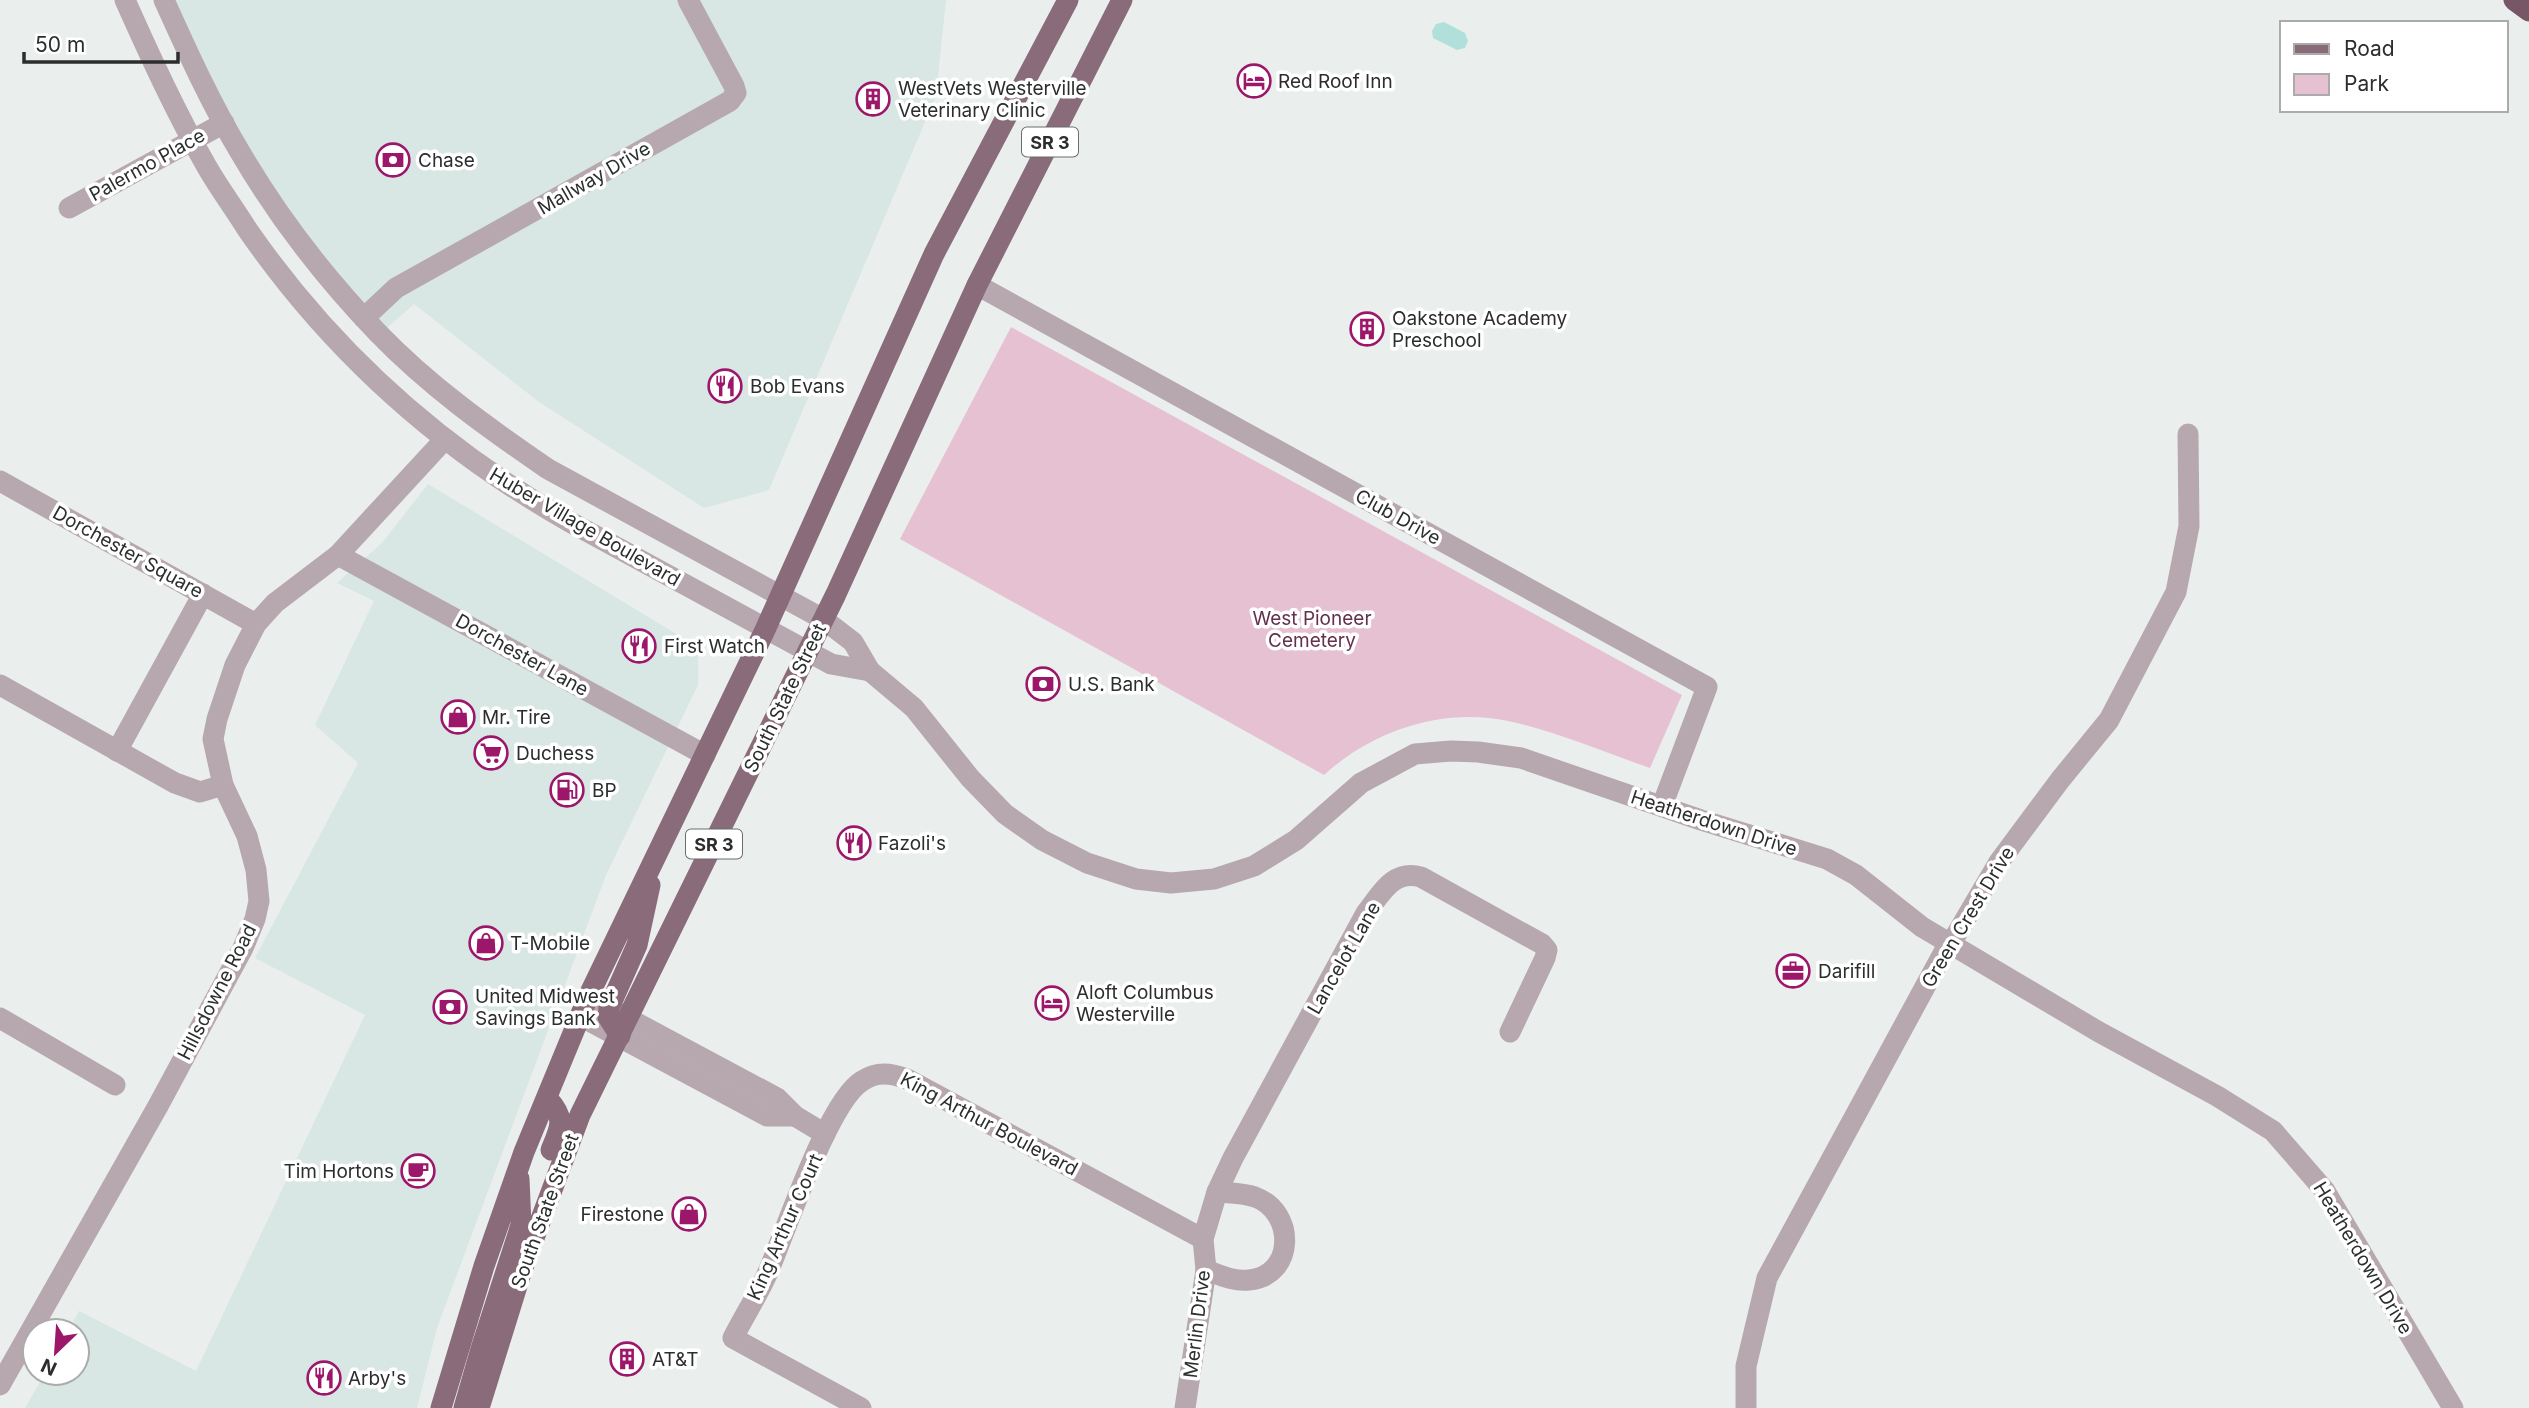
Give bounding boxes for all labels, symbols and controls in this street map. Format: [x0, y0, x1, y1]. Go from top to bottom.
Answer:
scale bar [24, 21, 178, 65]
legend [2280, 21, 2508, 112]
text: 50 m [35, 32, 85, 57]
text: Road [2344, 36, 2395, 61]
hotel icon: Red Roof Inn [1235, 62, 1273, 100]
place label: Red Roof Inn [1278, 70, 1393, 93]
text: Park [2344, 71, 2389, 96]
place label: WestVets Westerville Veterinary Clinic [898, 77, 1087, 122]
building icon: WestVets Westerville Veterinary Clinic [854, 80, 892, 118]
street label: Palermo Place [85, 124, 209, 206]
road number: SR 3 [1022, 127, 1078, 156]
street label: Mallway Drive [534, 137, 654, 219]
bank icon: Chase [374, 141, 412, 179]
place label: Chase [418, 149, 475, 172]
place label: Oakstone Academy Preschool [1392, 307, 1568, 352]
building icon: Oakstone Academy Preschool [1348, 310, 1386, 348]
restaurant icon: Bob Evans [706, 367, 744, 405]
place label: Bob Evans [750, 375, 845, 398]
street label: Huber Village Boulevard [486, 463, 684, 591]
street label: Club Drive [1351, 484, 1445, 550]
street label: Dorchester Square [49, 501, 207, 603]
park label: West Pioneer Cemetery [1252, 607, 1372, 652]
street label: Dorchester Lane [451, 609, 593, 701]
street label: South State Street [739, 620, 831, 776]
restaurant icon: First Watch [620, 627, 658, 665]
place label: First Watch [664, 635, 765, 658]
bank icon: U.S. Bank [1024, 665, 1062, 703]
place label: U.S. Bank [1068, 673, 1155, 696]
shop icon: Mr. Tire [439, 698, 477, 736]
place label: Mr. Tire [482, 706, 551, 729]
supermarket icon: Duchess [472, 734, 510, 772]
place label: Duchess [516, 742, 594, 765]
fuel station icon: BP [548, 771, 586, 809]
place label: BP [592, 779, 617, 802]
street label: Heatherdown Drive [1628, 785, 1800, 861]
restaurant icon: Fazoli's [835, 824, 873, 862]
road number: SR 3 [686, 830, 742, 858]
place label: Fazoli's [878, 832, 946, 855]
street label: Green Crest Drive [1917, 842, 2019, 992]
street label: Lancelot Lane [1303, 898, 1385, 1018]
street label: Hillsdowne Road [173, 920, 261, 1064]
shop icon: T-Mobile [467, 924, 505, 962]
place label: T-Mobile [510, 932, 590, 955]
office icon: Darifill [1774, 952, 1812, 990]
place label: Darifill [1818, 960, 1875, 983]
place label: Aloft Columbus Westerville [1076, 981, 1214, 1026]
hotel icon: Aloft Columbus Westerville [1033, 984, 1071, 1022]
place label: United Midwest Savings Bank [475, 985, 615, 1030]
bank icon: United Midwest Savings Bank [431, 988, 469, 1026]
street label: King Arthur Boulevard [896, 1067, 1082, 1181]
street label: South State Street [506, 1131, 584, 1291]
street label: King Arthur Court [742, 1150, 828, 1304]
cafe icon: Tim Hortons [399, 1152, 437, 1190]
place label: Tim Hortons [284, 1160, 394, 1183]
street label: Heatherdown Drive [2308, 1178, 2418, 1338]
shop icon: Firestone [670, 1195, 708, 1233]
place label: Firestone [581, 1203, 664, 1226]
street label: Merlin Drive [1179, 1269, 1215, 1379]
north arrow [21, 1317, 91, 1387]
building icon: AT&T [608, 1340, 646, 1378]
place label: AT&T [652, 1348, 699, 1371]
text: N [38, 1353, 60, 1380]
restaurant icon: Arby's [305, 1359, 343, 1397]
place label: Arby's [348, 1367, 406, 1390]

